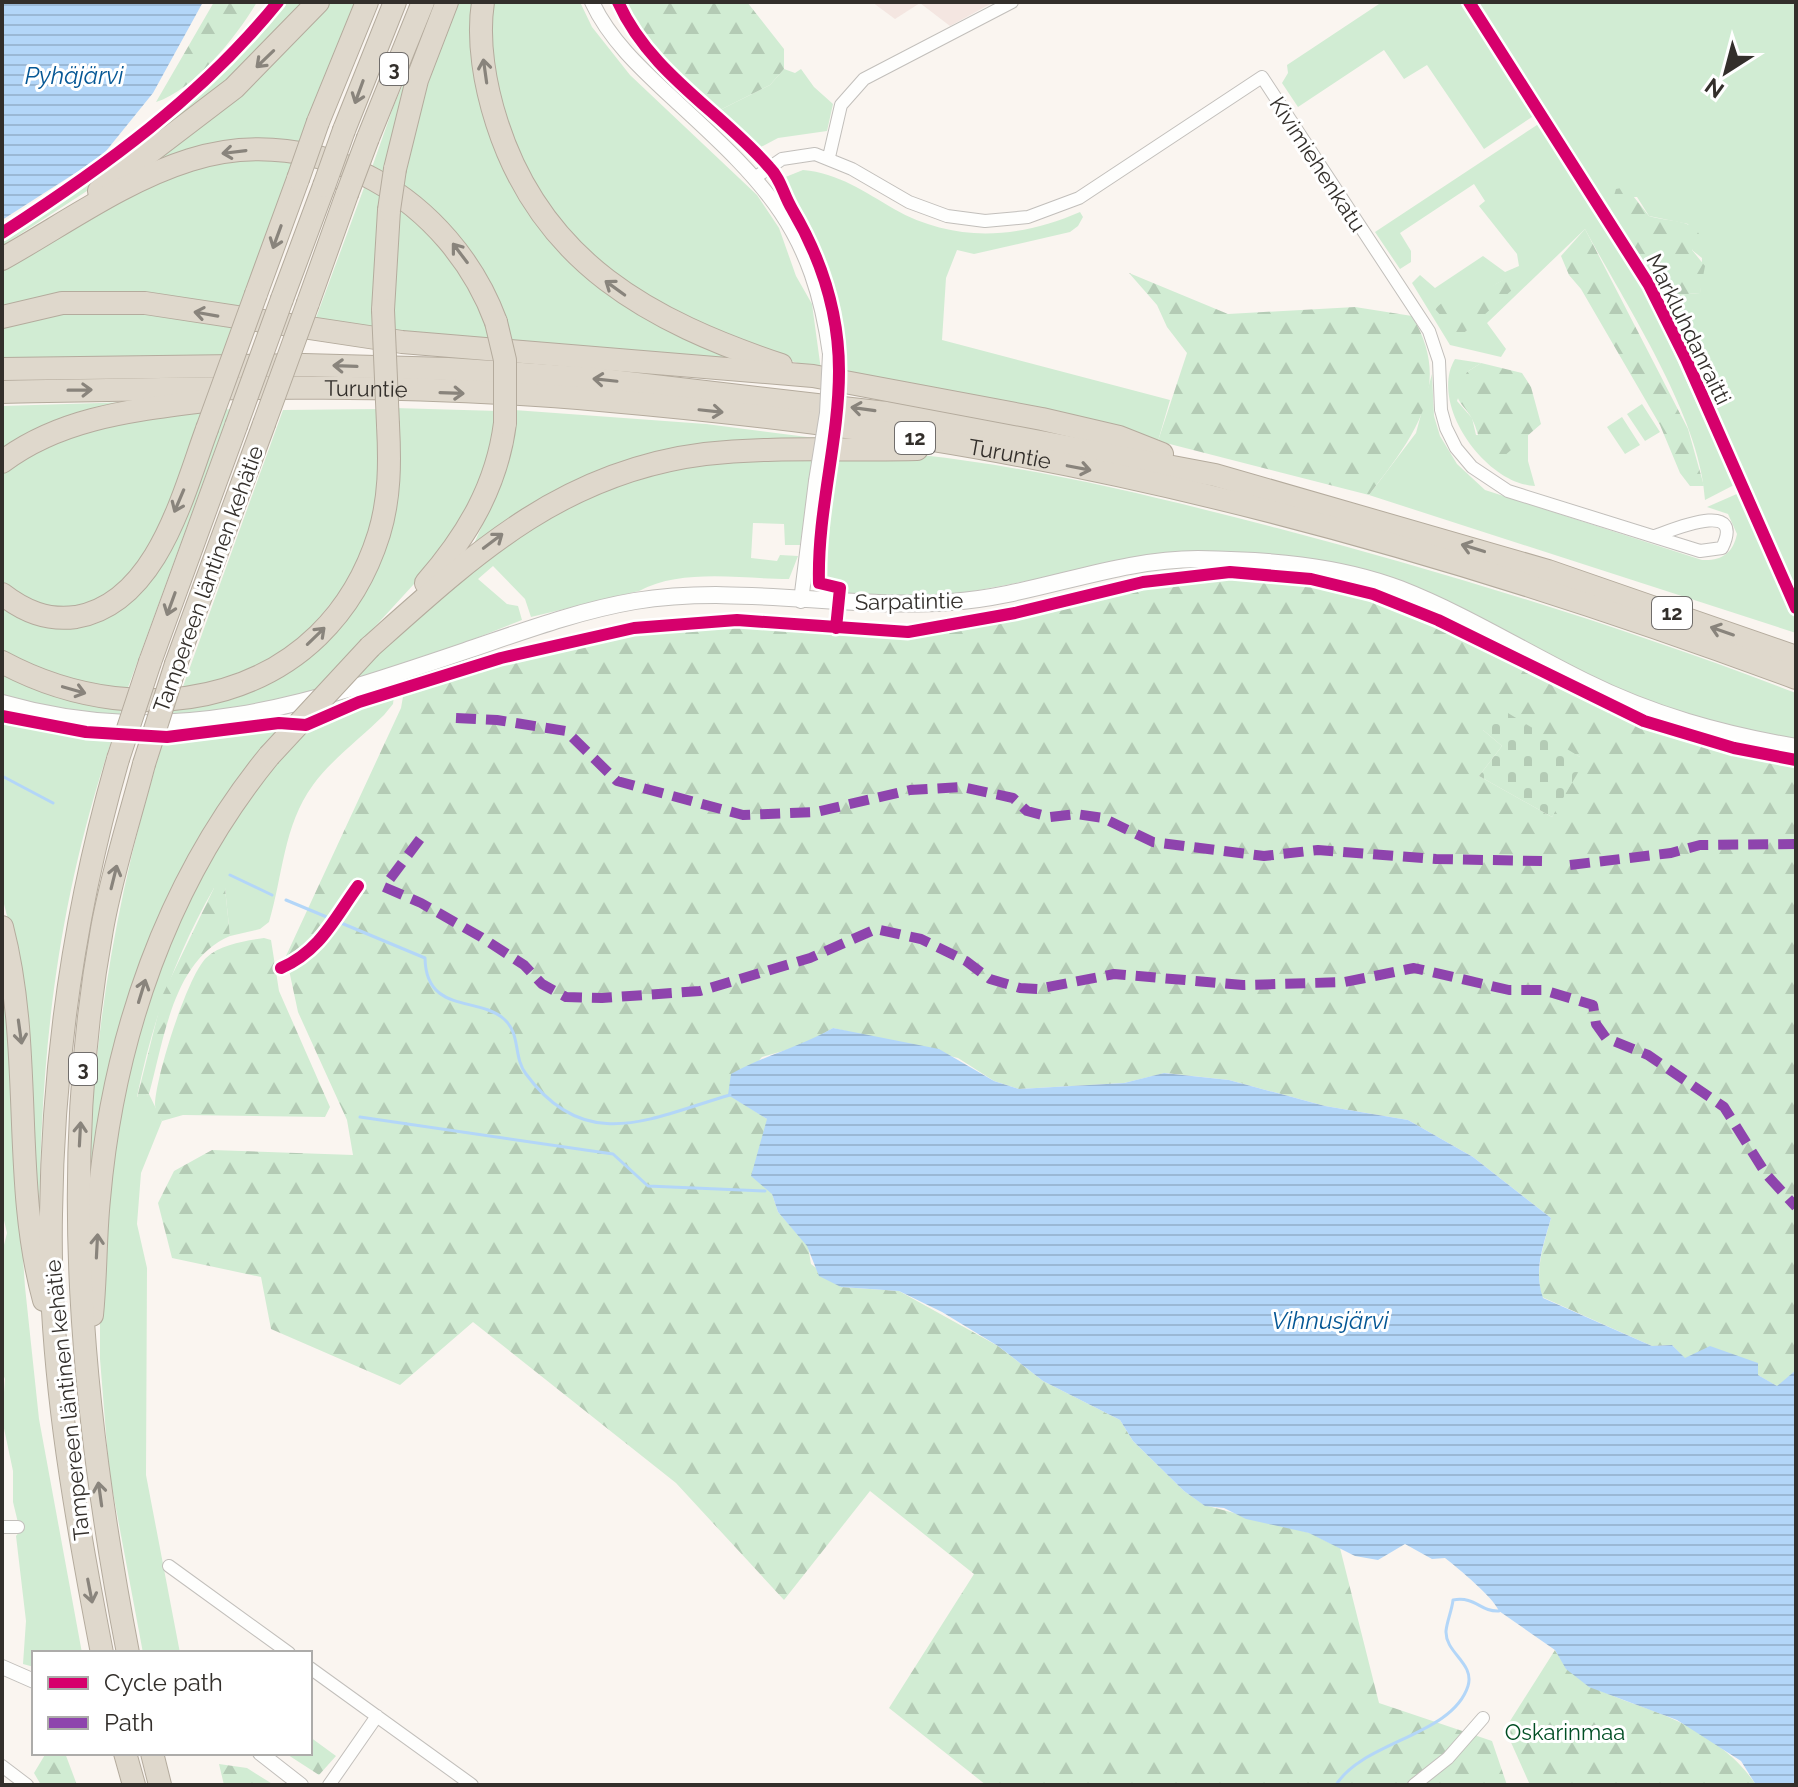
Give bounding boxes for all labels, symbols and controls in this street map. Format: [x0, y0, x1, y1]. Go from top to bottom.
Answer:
north arrow [1686, 32, 1766, 112]
one-way arrow [255, 50, 275, 69]
road number: 3 [380, 53, 408, 85]
one-way arrow [477, 58, 492, 84]
water label: Pyhäjärvi [25, 61, 124, 90]
text: N [1700, 73, 1729, 104]
one-way arrow [351, 79, 365, 104]
street label: Kivimiehenkatu [1265, 92, 1371, 236]
one-way arrow [222, 145, 247, 160]
one-way arrow [269, 224, 283, 249]
one-way arrow [452, 243, 469, 264]
street label: Markluhdanraitti [1641, 249, 1737, 409]
one-way arrow [604, 279, 626, 296]
one-way arrow [194, 305, 220, 320]
one-way arrow [332, 359, 359, 374]
one-way arrow [592, 372, 619, 387]
street label: Turuntie [324, 375, 408, 402]
one-way arrow [66, 382, 93, 398]
one-way arrow [438, 385, 465, 400]
one-way arrow [850, 402, 877, 417]
one-way arrow [697, 404, 724, 419]
road number: 12 [895, 422, 935, 454]
street label: Turuntie [967, 433, 1053, 474]
street label: Tampereen läntinen kehätie [148, 442, 269, 716]
one-way arrow [1065, 461, 1091, 476]
one-way arrow [171, 488, 186, 513]
one-way arrow [482, 533, 503, 550]
one-way arrow [1461, 540, 1487, 555]
street label: Sarpatintie [855, 587, 964, 615]
one-way arrow [163, 592, 177, 616]
road number: 12 [1652, 597, 1692, 629]
one-way arrow [1710, 622, 1735, 637]
one-way arrow [306, 627, 325, 646]
one-way arrow [61, 683, 87, 698]
one-way arrow [108, 865, 123, 891]
one-way arrow [135, 979, 150, 1004]
one-way arrow [13, 1019, 28, 1044]
road number: 3 [69, 1053, 97, 1085]
one-way arrow [73, 1121, 88, 1148]
one-way arrow [89, 1233, 104, 1260]
street label: Tampereen läntinen kehätie [39, 1258, 95, 1542]
water label: Vihnusjärvi [1271, 1306, 1389, 1335]
one-way arrow [92, 1481, 107, 1507]
one-way arrow [84, 1578, 99, 1603]
legend [32, 1651, 312, 1755]
text: Cycle path [104, 1668, 223, 1697]
text: Path [104, 1708, 154, 1737]
park label: Oskarinmaa [1505, 1719, 1625, 1745]

